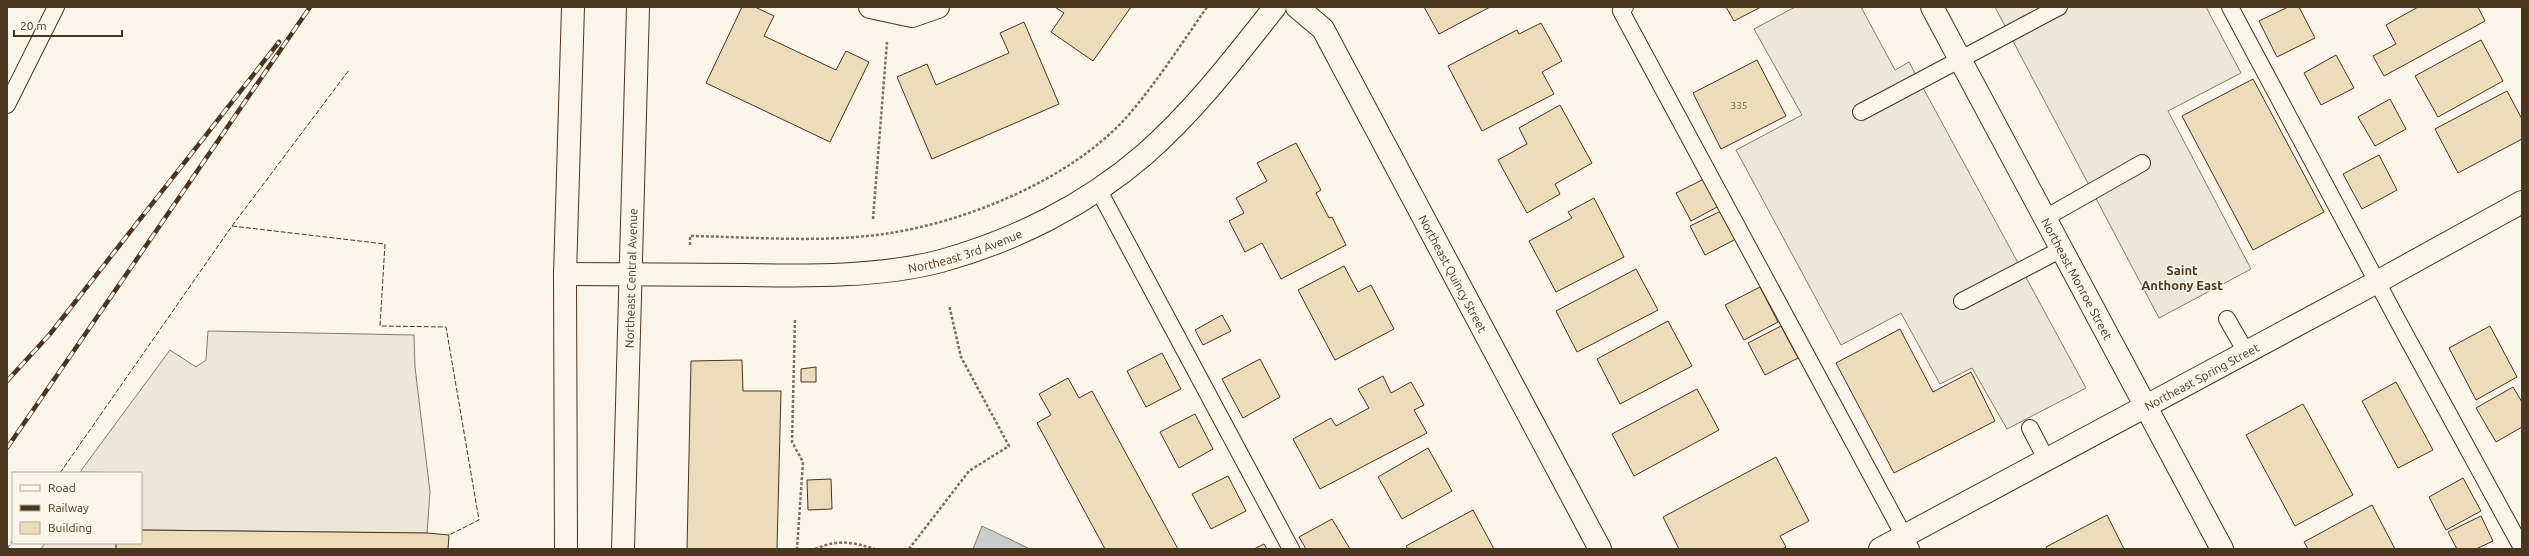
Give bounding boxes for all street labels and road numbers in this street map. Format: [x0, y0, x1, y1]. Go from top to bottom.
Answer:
street label: Northeast Central Avenue [622, 208, 639, 348]
street label: Northeast Quincy Street [1417, 213, 1490, 335]
street label: Northeast Monroe Street [2039, 216, 2115, 342]
street label: Northeast 3rd Avenue [907, 226, 1024, 274]
street label: Northeast Spring Street [2142, 340, 2261, 412]

